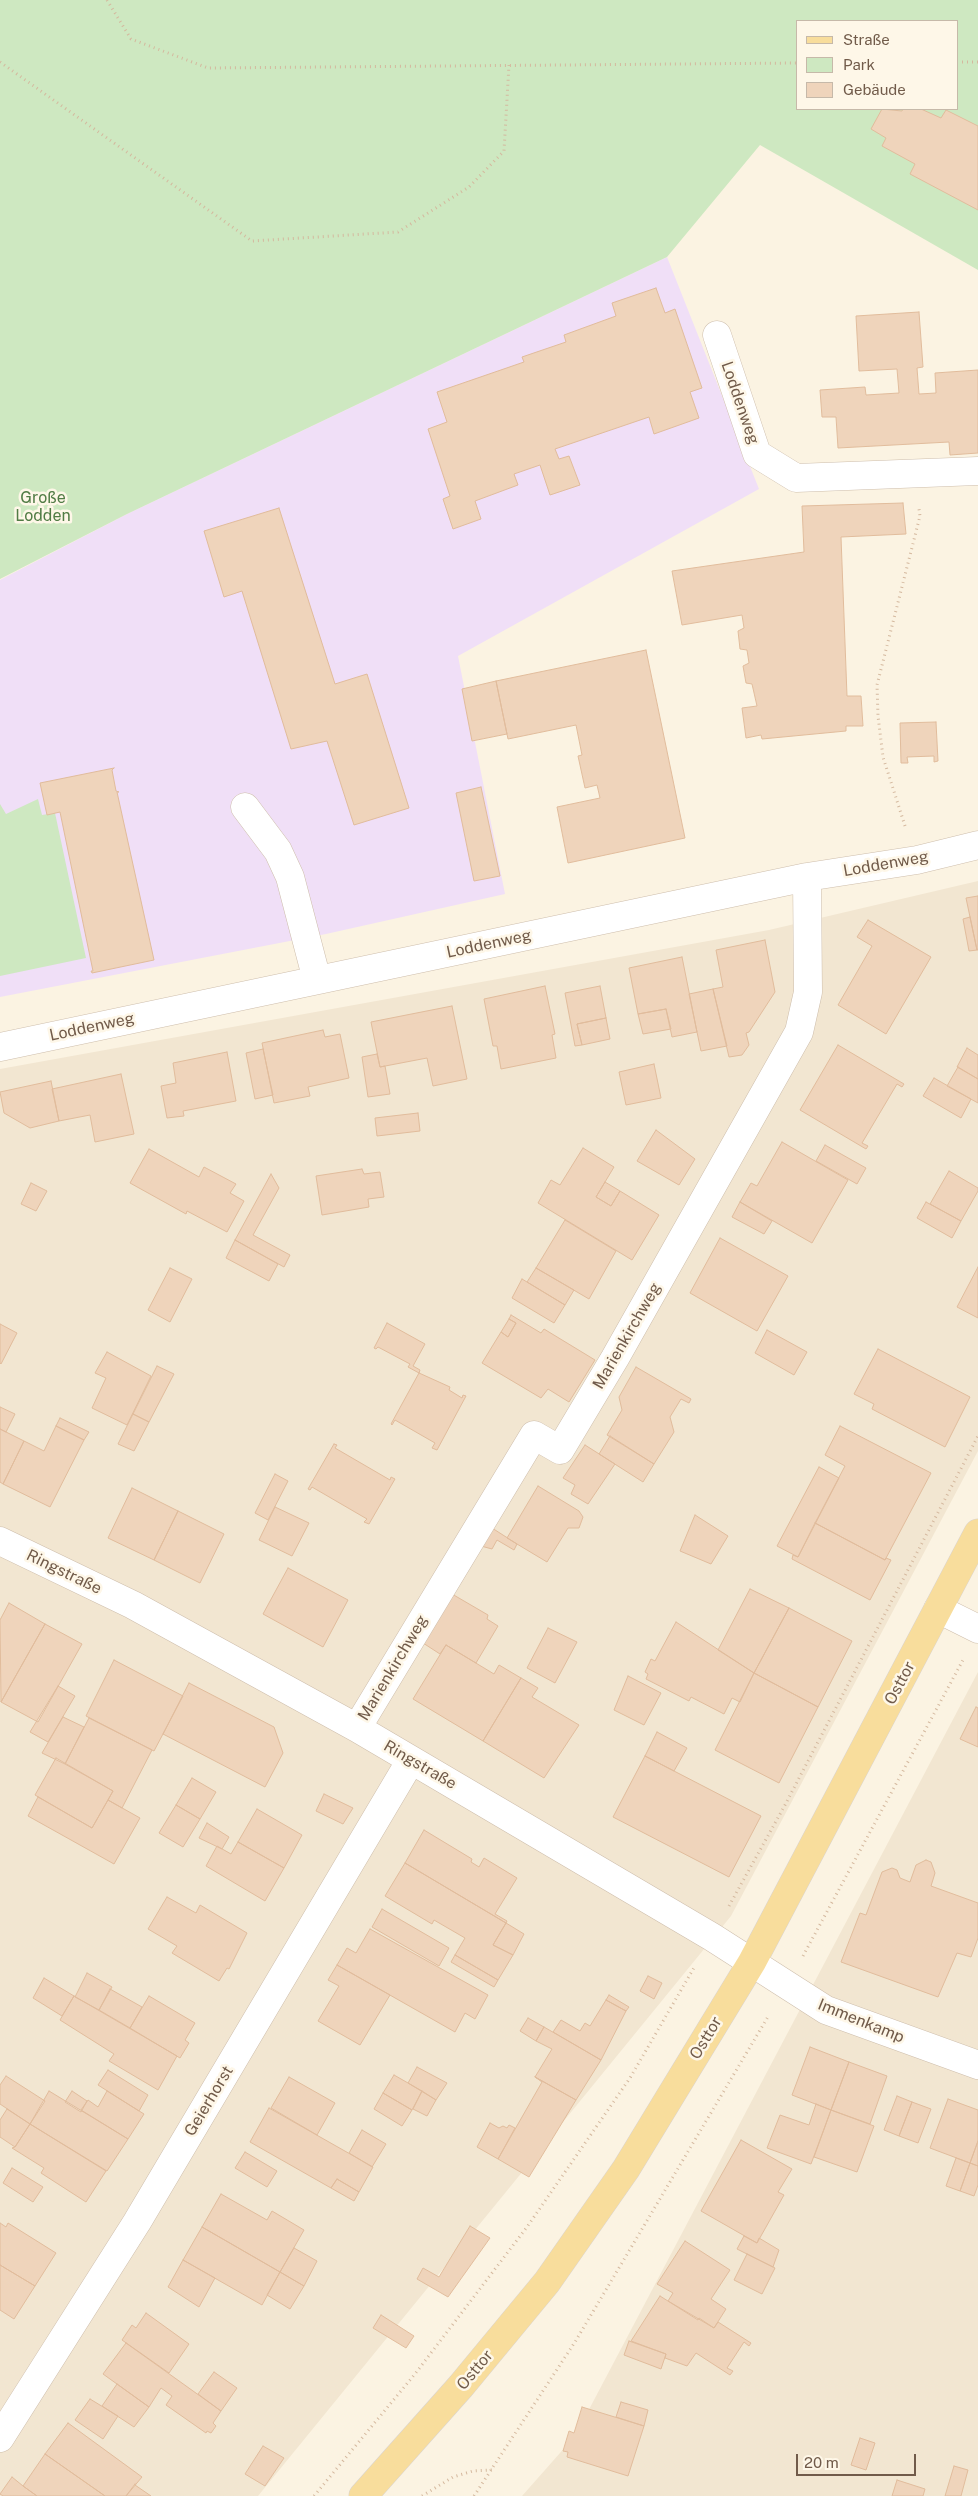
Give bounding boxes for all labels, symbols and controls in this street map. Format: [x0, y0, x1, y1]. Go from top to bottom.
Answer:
legend [796, 20, 958, 110]
text: Straße [843, 31, 890, 48]
text: Park [843, 56, 875, 73]
text: Gebäude [843, 81, 906, 98]
street label: Loddenweg [717, 359, 763, 447]
park label: Große Lodden [15, 488, 71, 526]
street label: Loddenweg [842, 847, 930, 881]
street label: Loddenweg [445, 926, 533, 962]
street label: Loddenweg [48, 1009, 136, 1045]
street label: Marienkirchweg [589, 1279, 665, 1393]
street label: Ringstraße [23, 1546, 105, 1598]
street label: Marienkirchweg [354, 1612, 432, 1724]
street label: Osttor [881, 1658, 919, 1708]
street label: Ringstraße [380, 1736, 460, 1794]
street label: Immenkamp [815, 1995, 907, 2047]
street label: Osttor [686, 2013, 726, 2063]
street label: Geierhorst [181, 2062, 237, 2140]
street label: Osttor [453, 2346, 497, 2394]
scale bar [798, 2444, 918, 2476]
text: 20 m [804, 2454, 839, 2471]

